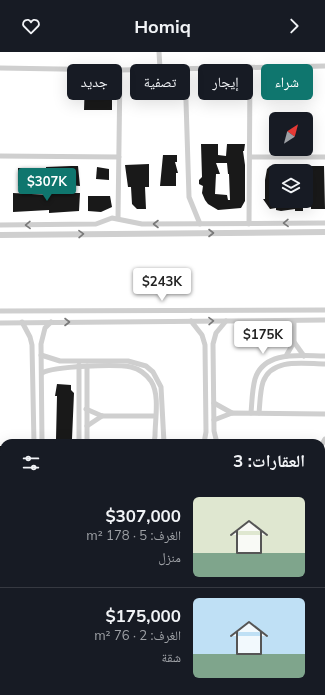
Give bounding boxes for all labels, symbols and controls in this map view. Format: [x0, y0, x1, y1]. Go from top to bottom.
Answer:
icon: heart [20, 15, 42, 37]
text: Homiq [134, 15, 191, 38]
icon: forward [283, 15, 305, 37]
chip: جديد [67, 64, 122, 100]
chip: تصفية [130, 64, 190, 100]
chip: إيجار [198, 64, 253, 100]
chip: شراء [261, 64, 313, 100]
north arrow [269, 112, 313, 156]
map controls [269, 112, 313, 208]
button: layers [269, 164, 313, 208]
pin: $307K [19, 168, 75, 202]
text: $307K [27, 173, 67, 189]
one-way arrow [283, 219, 289, 228]
one-way arrow [153, 220, 159, 228]
one-way arrow [25, 221, 31, 229]
one-way arrow [208, 229, 214, 237]
one-way arrow [78, 230, 84, 238]
pin: $243K [134, 268, 190, 302]
text: $243K [142, 273, 182, 289]
one-way arrow [208, 317, 214, 325]
one-way arrow [64, 318, 70, 326]
pin: $175K [235, 321, 291, 355]
text: $175K [243, 326, 283, 342]
text: العقارات: 3 [233, 450, 305, 471]
icon: filters [20, 452, 42, 474]
text: $307,000 [105, 505, 181, 526]
icon: home [225, 513, 273, 561]
text: الغرف: 5 · 178 m² [86, 527, 181, 543]
text: منزل [158, 549, 181, 565]
text: $175,000 [105, 605, 181, 626]
icon: home [225, 614, 273, 662]
text: الغرف: 2 · 76 m² [94, 627, 181, 643]
text: شقة [162, 649, 181, 665]

